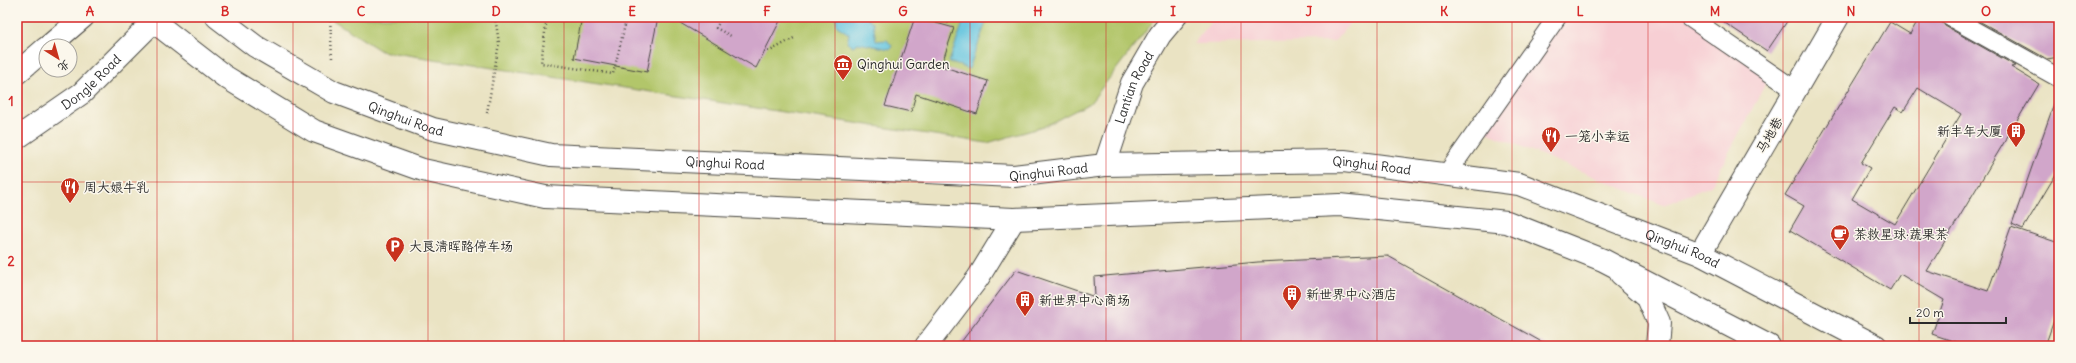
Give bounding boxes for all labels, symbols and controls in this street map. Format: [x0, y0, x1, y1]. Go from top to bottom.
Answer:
text: A [86, 3, 95, 20]
text: B [221, 3, 230, 20]
text: C [357, 3, 366, 20]
text: D [491, 3, 501, 20]
text: E [628, 3, 636, 20]
text: F [763, 3, 771, 20]
text: G [898, 3, 908, 20]
text: H [1033, 3, 1043, 20]
text: I [1170, 3, 1176, 20]
text: J [1306, 3, 1313, 20]
text: K [1440, 3, 1449, 20]
text: L [1576, 3, 1584, 20]
text: M [1710, 3, 1720, 20]
text: N [1847, 3, 1855, 20]
text: O [1981, 3, 1991, 20]
north arrow [38, 38, 78, 78]
street label: Lantian Road [1111, 48, 1158, 126]
street label: Dongle Road [58, 51, 125, 114]
museum icon: Qinghui Garden [832, 53, 854, 81]
place label: Qinghui Garden [857, 56, 950, 73]
text: 北 [55, 57, 73, 75]
text: 1 [8, 93, 14, 110]
street label: Qinghui Road [366, 98, 445, 140]
street label: 马地巷 [1752, 114, 1787, 156]
building icon: 新丰年大厦 [2005, 120, 2027, 148]
place label: 新丰年大厦 [1937, 123, 2002, 140]
restaurant icon: 一笼小幸运 [1540, 125, 1562, 153]
place label: 一笼小幸运 [1565, 128, 1630, 145]
street label: Qinghui Road [685, 153, 765, 174]
street label: Qinghui Road [1332, 153, 1412, 179]
street label: Qinghui Road [1008, 159, 1089, 186]
restaurant icon: 周大娘牛乳 [59, 176, 81, 204]
place label: 周大娘牛乳 [84, 179, 149, 196]
cafe icon: 茶救星球·蔬果茶 [1829, 223, 1851, 251]
street label: Qinghui Road [1643, 226, 1723, 272]
place label: 茶救星球·蔬果茶 [1854, 226, 1948, 243]
parking icon: 大良清晖路停车场 [384, 235, 406, 263]
place label: 大良清晖路停车场 [409, 238, 513, 255]
text: 2 [7, 253, 15, 270]
building icon: 新世界中心酒店 [1281, 283, 1303, 311]
place label: 新世界中心酒店 [1306, 286, 1397, 303]
building icon: 新世界中心商场 [1014, 289, 1036, 317]
place label: 新世界中心商场 [1039, 292, 1130, 309]
scale bar [1910, 299, 2006, 325]
text: 20 m [1916, 305, 1944, 320]

